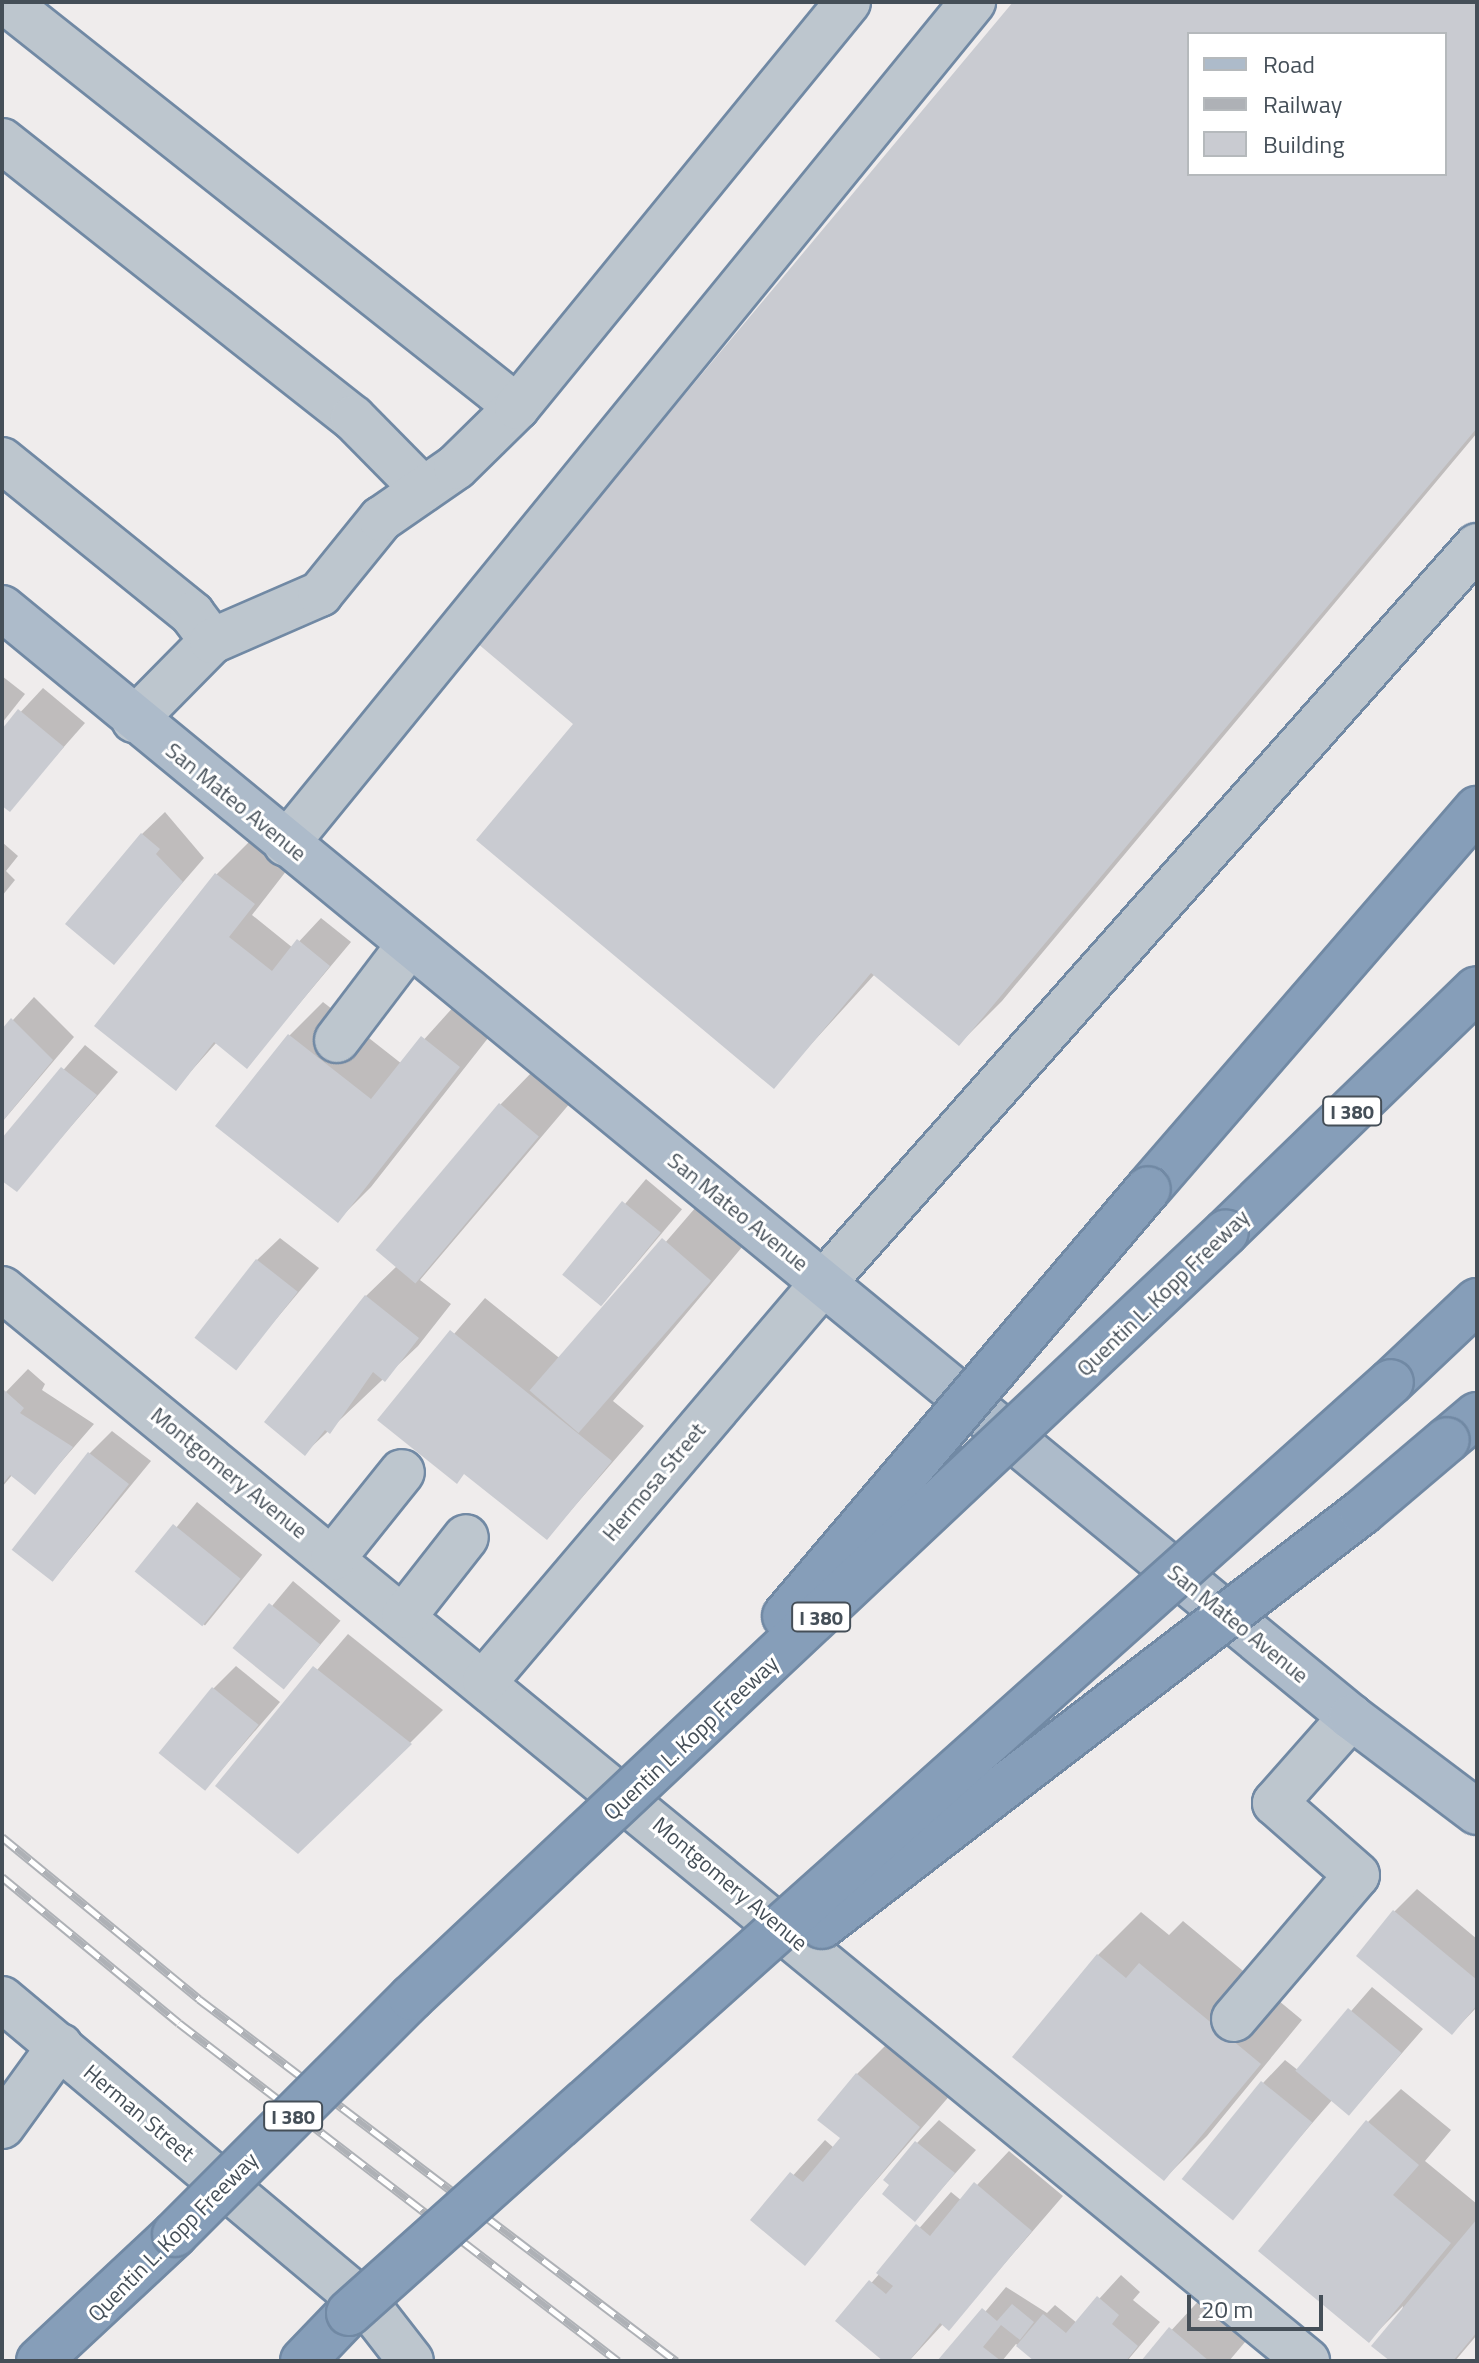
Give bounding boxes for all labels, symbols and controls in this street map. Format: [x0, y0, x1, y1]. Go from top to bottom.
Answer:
legend [1187, 32, 1447, 176]
text: Road [1263, 46, 1315, 82]
text: Railway [1263, 86, 1342, 122]
text: Building [1263, 126, 1345, 162]
street label: San Mateo Avenue [160, 737, 312, 867]
road number: I 380 [1322, 1095, 1382, 1127]
street label: San Mateo Avenue [662, 1147, 814, 1277]
street label: Quentin L. Kopp Freeway [1071, 1204, 1255, 1382]
street label: Montgomery Avenue [145, 1402, 313, 1544]
street label: Hermosa Street [597, 1417, 711, 1547]
street label: San Mateo Avenue [1162, 1559, 1314, 1689]
road number: I 380 [791, 1601, 851, 1633]
street label: Quentin L. Kopp Freeway [598, 1650, 784, 1826]
street label: Montgomery Avenue [647, 1812, 813, 1956]
street label: Herman Street [78, 2059, 200, 2167]
road number: I 380 [263, 2100, 323, 2132]
street label: Quentin L. Kopp Freeway [83, 2147, 263, 2327]
scale bar [1191, 2279, 1327, 2329]
text: 20 m [1201, 2291, 1253, 2327]

